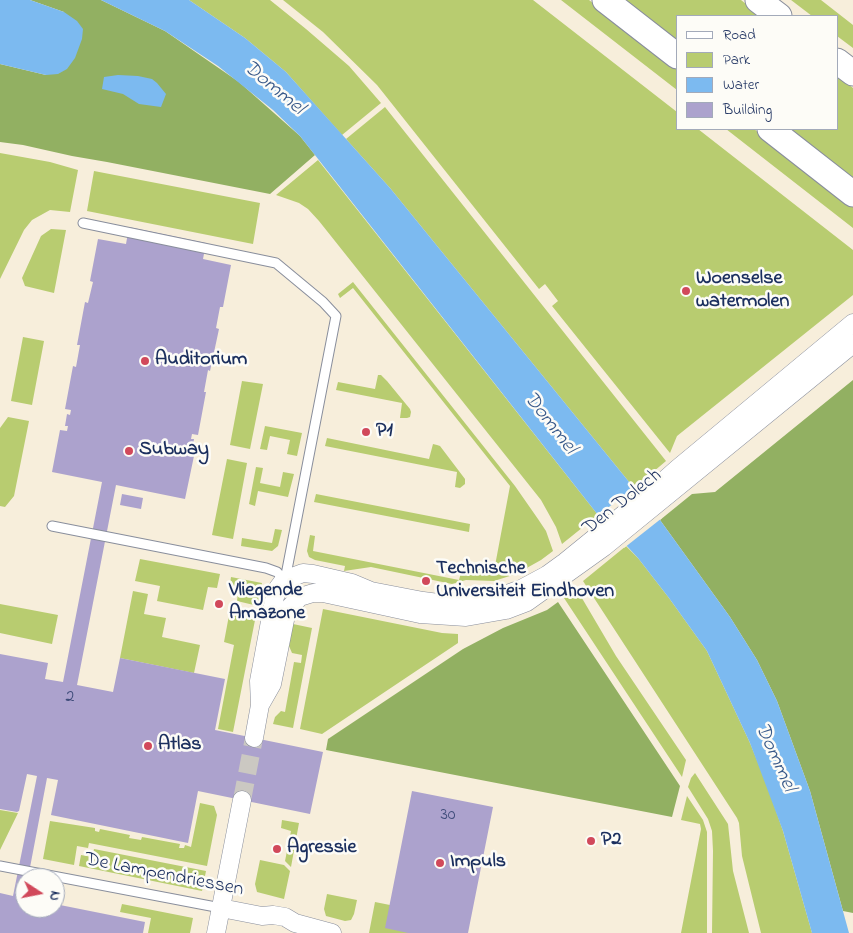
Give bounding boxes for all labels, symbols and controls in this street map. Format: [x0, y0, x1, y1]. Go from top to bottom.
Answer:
legend [676, 15, 838, 130]
text: Road [723, 24, 756, 46]
text: Park [723, 49, 750, 71]
water label: Dommel [237, 56, 309, 122]
text: Water [723, 74, 759, 96]
text: Building [723, 99, 772, 121]
place label: Woenselse watermolen [696, 268, 789, 315]
marker: Woenselse watermolen [680, 285, 692, 297]
place label: Auditorium [155, 349, 247, 373]
marker: Auditorium [139, 355, 151, 367]
water label: Dommel [517, 388, 581, 460]
place label: P1 [376, 420, 393, 444]
marker: P1 [360, 426, 372, 438]
place label: Subway [139, 439, 209, 463]
marker: Subway [123, 445, 135, 457]
street label: Den Dolech [579, 465, 667, 541]
place label: Technische Universiteit Eindhoven [436, 558, 614, 605]
marker: Technische Universiteit Eindhoven [420, 575, 432, 587]
place label: Vliegende Amazone [229, 580, 305, 627]
marker: Vliegende Amazone [213, 598, 225, 610]
house number: 2 [66, 687, 74, 709]
water label: Dommel [748, 720, 800, 796]
place label: Atlas [158, 734, 201, 758]
marker: Atlas [142, 740, 154, 752]
house number: 30 [440, 805, 456, 827]
place label: P2 [601, 829, 621, 853]
marker: P2 [585, 835, 597, 847]
place label: Agressie [287, 837, 356, 861]
marker: Agressie [271, 843, 283, 855]
street label: De Lampendriessen [83, 849, 245, 903]
place label: Impuls [450, 851, 506, 875]
marker: Impuls [434, 857, 446, 869]
north arrow [15, 868, 65, 918]
text: N [43, 889, 65, 902]

